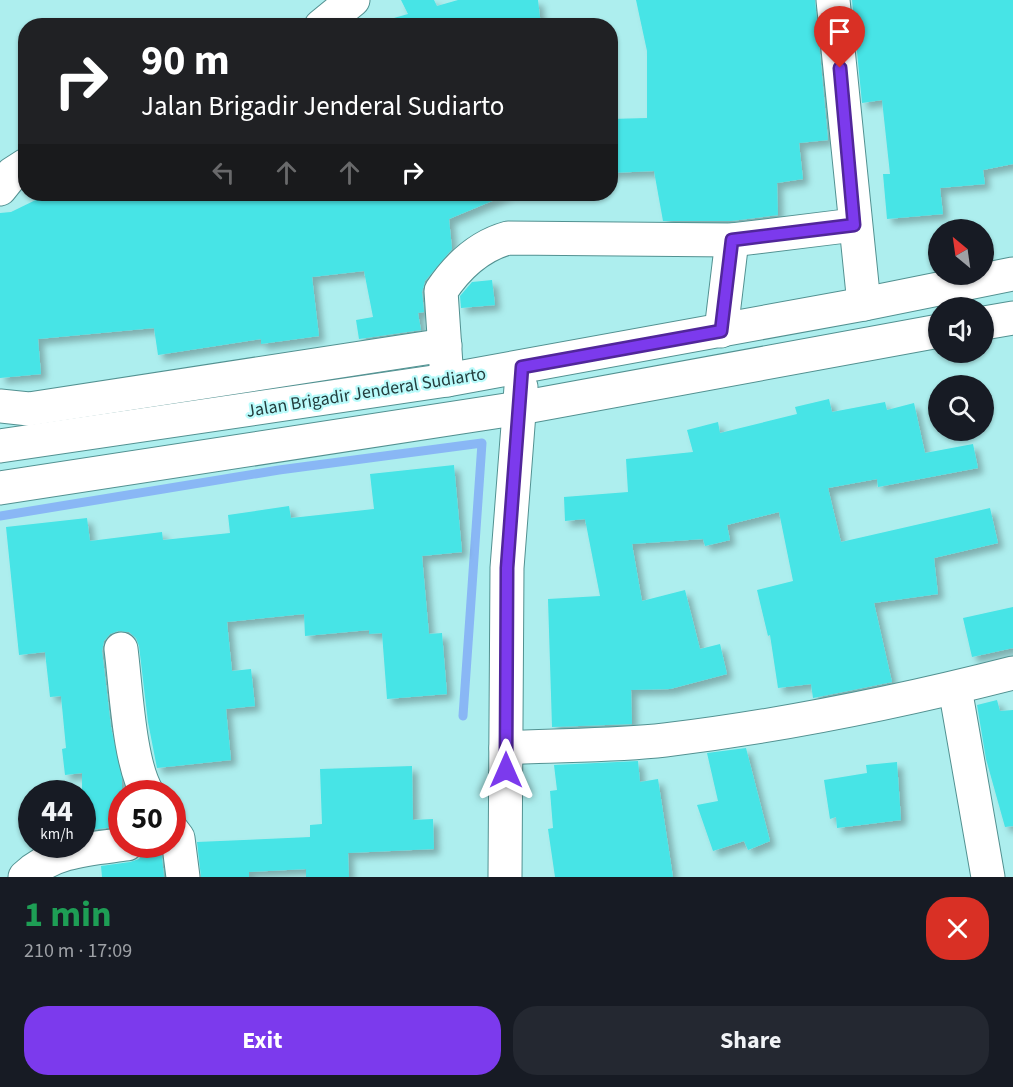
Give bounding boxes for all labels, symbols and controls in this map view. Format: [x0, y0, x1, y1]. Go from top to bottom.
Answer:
pin [814, 6, 865, 68]
icon: arrive [823, 15, 856, 48]
text: 90 m [141, 31, 230, 91]
icon: right [42, 42, 120, 120]
text: Jalan Brigadir Jenderal Sudiarto [141, 87, 504, 126]
icon: left [207, 156, 240, 189]
icon: ahead [270, 156, 303, 189]
icon: ahead [333, 156, 366, 189]
icon: right [396, 156, 429, 189]
north arrow [928, 219, 994, 285]
map controls [928, 219, 994, 441]
button: sound [928, 297, 994, 363]
street label: Jalan Brigadir Jenderal Sudiarto [244, 361, 488, 424]
button: search [928, 375, 994, 441]
position arrow [474, 738, 538, 802]
speed limit sign: 50 [108, 780, 186, 858]
text: 44 [41, 790, 73, 833]
text: km/h [40, 824, 74, 845]
text: 1 min [24, 889, 112, 940]
button: close [926, 897, 989, 960]
text: 210 m · 17:09 [24, 937, 132, 965]
button: Exit [24, 1006, 501, 1075]
button: Share [513, 1006, 989, 1075]

